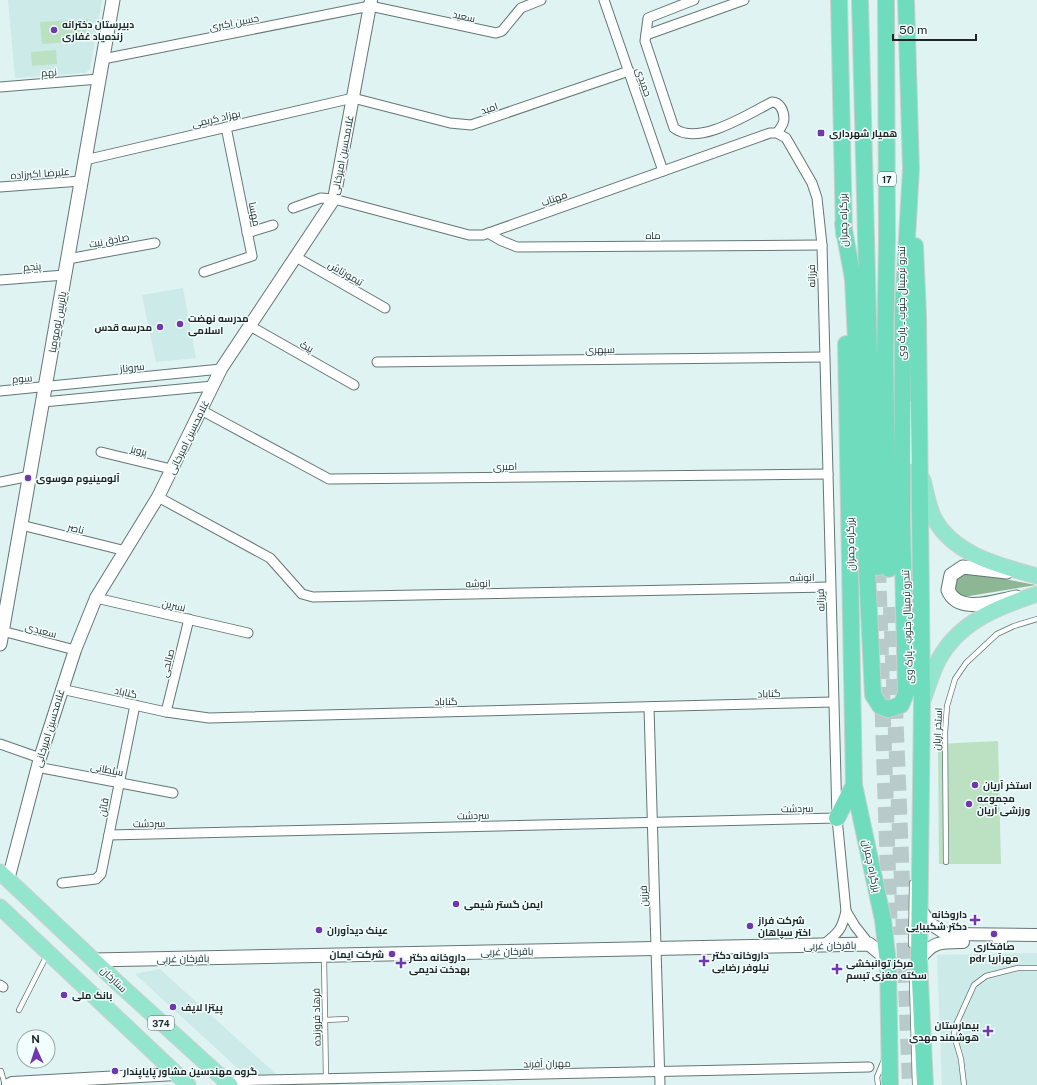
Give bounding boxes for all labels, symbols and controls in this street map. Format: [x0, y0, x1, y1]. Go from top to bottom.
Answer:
street label: سعید [451, 8, 477, 24]
street label: حسین اکبری [208, 11, 260, 34]
scale bar [893, 16, 976, 42]
place label: دبیرستان دخترانه زنده‌یاد غفاری [62, 18, 134, 43]
text: 50 m [899, 23, 927, 37]
marker: دبیرستان دخترانه زنده‌یاد غفاری [49, 25, 59, 35]
street label: نهم [41, 65, 57, 81]
street label: حمیدی [633, 66, 654, 98]
street label: امید [479, 99, 499, 117]
street label: بهزاد کریمی [190, 107, 242, 130]
street label: غلامحسین امیرخانی [328, 114, 357, 196]
place label: همیار شهرداری [829, 127, 897, 140]
marker: همیار شهرداری [816, 128, 826, 138]
street label: علیرضا اکبرزاده [10, 165, 70, 181]
road number: 17 [878, 172, 896, 186]
street label: مهتاب [539, 188, 569, 209]
street label: بزرگراه چمران [837, 193, 850, 247]
street label: مهسا [246, 201, 263, 227]
street label: ماه [645, 229, 661, 241]
street label: صادق نیت [88, 230, 130, 251]
street label: تندرو ترمینال جنوب ـ پارک وی [895, 246, 908, 360]
street label: تیمورتاش [326, 258, 366, 289]
street label: پنجم [22, 259, 42, 275]
street label: فرزانه [805, 264, 817, 288]
street label: پاتریس لومومبا [46, 290, 69, 354]
place label: مدرسه نهضت اسلامی [188, 312, 249, 337]
marker: مدرسه نهضت اسلامی [175, 319, 185, 329]
place label: مدرسه قدس [94, 321, 152, 334]
marker: مدرسه قدس [155, 322, 165, 332]
street label: پیک [298, 337, 316, 356]
street label: سپهری [585, 343, 615, 356]
street label: سروناز [118, 360, 145, 374]
street label: سوم [11, 371, 33, 387]
street label: غلامحسین امیرخانی [165, 398, 212, 477]
street label: پرویز [128, 442, 149, 459]
street label: امیری [493, 460, 517, 473]
place label: آلومینیوم موسوی [36, 472, 120, 486]
marker: آلومینیوم موسوی [23, 473, 33, 483]
street label: بزرگراه چمران [844, 517, 857, 571]
street label: ناصر [66, 520, 85, 536]
street label: تندرو ترمینال جنوب ـ پارک وی [899, 569, 916, 684]
street label: انوشه [789, 571, 815, 583]
street label: انوشه [465, 577, 491, 589]
street label: فرزانه [814, 588, 826, 612]
street label: نسرین [161, 596, 187, 614]
street label: سعیدی [24, 620, 58, 641]
street label: صالحی [158, 648, 177, 679]
street label: گناباد [113, 684, 139, 700]
street label: غلامحسین امیرخانی [31, 687, 68, 769]
street label: گناباد [757, 687, 781, 699]
street label: گناباد [434, 695, 458, 707]
street label: استخر اریان [930, 707, 945, 751]
street label: سلطانی [89, 760, 124, 779]
place label: استخر آریان [983, 779, 1032, 792]
marker: استخر آریان [970, 780, 980, 790]
place label: مجموعه ورزشی آریان [977, 792, 1031, 817]
street label: قائن [95, 797, 112, 818]
marker: مجموعه ورزشی آریان [964, 799, 974, 809]
street label: سردشت [781, 802, 813, 814]
street label: سردشت [457, 809, 489, 821]
street label: سردشت [133, 817, 165, 829]
street label: بزرگراه چمران [860, 839, 883, 894]
street label: فرزین [637, 885, 650, 907]
place label: ایمن گستر شیمی [464, 898, 543, 911]
marker: ایمن گستر شیمی [451, 899, 461, 909]
place label: داروخانه دکتر شکیبایی [906, 908, 967, 933]
place label: شرکت فراز اختر سپاهان [757, 914, 811, 939]
marker: داروخانه دکتر شکیبایی [970, 915, 980, 925]
marker: شرکت فراز اختر سپاهان [745, 921, 755, 931]
place label: عینک دیدآوران [327, 924, 388, 937]
marker: عینک دیدآوران [314, 925, 324, 935]
marker: صافکاری pdr مهرآریا [989, 929, 999, 939]
street label: باقرخان غربی [804, 939, 856, 952]
place label: صافکاری pdr مهرآریا [969, 940, 1019, 965]
street label: باقرخان غربی [481, 945, 533, 958]
place label: شرکت ایمان [330, 948, 384, 961]
marker: شرکت ایمان [387, 949, 397, 959]
place label: داروخانه دکتر نیلوفر رضایی [711, 949, 769, 974]
place label: داروخانه دکتر بهدخت ندیمی [408, 951, 470, 976]
street label: باقرخان غربی [157, 952, 209, 965]
marker: داروخانه دکتر نیلوفر رضایی [699, 956, 709, 966]
place label: مرکز توانبخشی سکته مغزی تبسم [846, 957, 927, 983]
marker: داروخانه دکتر بهدخت ندیمی [396, 958, 406, 968]
marker: مرکز توانبخشی سکته مغزی تبسم [831, 963, 843, 975]
street label: ستارخان [98, 964, 130, 995]
street label: فرهاد فروزنده [309, 988, 323, 1046]
place label: بانک ملی [72, 989, 112, 1002]
marker: بانک ملی [59, 990, 69, 1000]
place label: پیتزا لایف [181, 1001, 223, 1015]
marker: پیتزا لایف [168, 1002, 178, 1012]
road number: 374 [148, 1016, 174, 1030]
place label: بیمارستان هوشمند مهدی [909, 1019, 979, 1044]
marker: بیمارستان هوشمند مهدی [982, 1025, 994, 1037]
north arrow [16, 1029, 56, 1069]
text: N [31, 1033, 40, 1045]
street label: مهران آفرند [523, 1057, 571, 1070]
place label: گروه مهندسین مشاور پایاپندار [122, 1065, 257, 1079]
marker: گروه مهندسین مشاور پایاپندار [110, 1066, 120, 1076]

